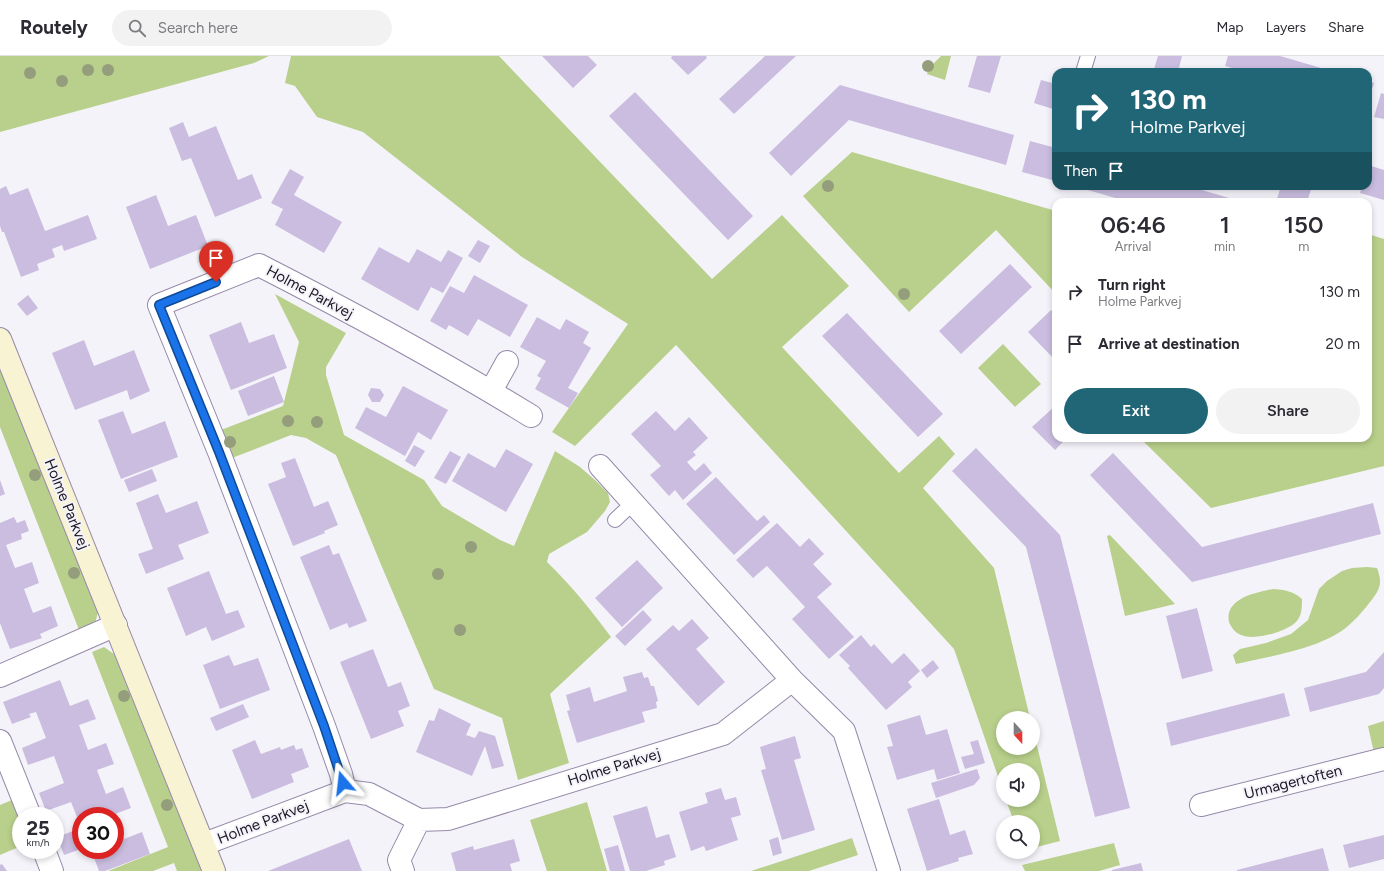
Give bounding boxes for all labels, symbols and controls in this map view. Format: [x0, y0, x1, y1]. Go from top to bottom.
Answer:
search box [112, 10, 392, 46]
text: Routely [20, 16, 88, 39]
icon: search [126, 17, 148, 39]
text: Search here [158, 19, 238, 37]
text: Map [1216, 19, 1244, 36]
text: Layers [1266, 19, 1306, 36]
text: Share [1328, 19, 1364, 36]
text: 130 m [1130, 82, 1207, 116]
icon: right [1064, 84, 1116, 136]
text: Holme Parkvej [1130, 116, 1246, 138]
icon: arrive [1105, 160, 1127, 182]
text: Then [1064, 162, 1097, 180]
text: 06:46 [1101, 210, 1165, 239]
text: 1 [1220, 210, 1230, 239]
text: 150 [1284, 210, 1323, 239]
text: Arrival [1115, 239, 1151, 254]
text: min [1214, 239, 1235, 254]
text: m [1298, 239, 1309, 254]
pin [199, 241, 233, 282]
icon: arrive [205, 247, 227, 269]
street label: Holme Parkvej [263, 261, 357, 323]
text: Turn right [1098, 276, 1166, 294]
icon: right [1064, 281, 1086, 303]
text: 130 m [1320, 283, 1360, 301]
text: Holme Parkvej [1098, 294, 1181, 309]
icon: arrive [1064, 333, 1086, 355]
text: Arrive at destination [1098, 335, 1239, 353]
text: 20 m [1326, 335, 1360, 353]
button: Exit [1064, 388, 1208, 434]
button: Share [1216, 388, 1360, 434]
street label: Holme Parkvej [41, 456, 93, 552]
north arrow [996, 711, 1040, 755]
map controls [996, 711, 1040, 859]
street label: Holme Parkvej [565, 744, 663, 790]
street label: Urmagertoften [1242, 761, 1344, 803]
position arrow [322, 762, 364, 804]
button: sound [996, 763, 1040, 807]
street label: Holme Parkvej [215, 796, 311, 848]
speed limit sign: 30 [72, 807, 124, 859]
button: search [996, 815, 1040, 859]
text: 25 [26, 816, 50, 840]
text: km/h [27, 836, 49, 849]

